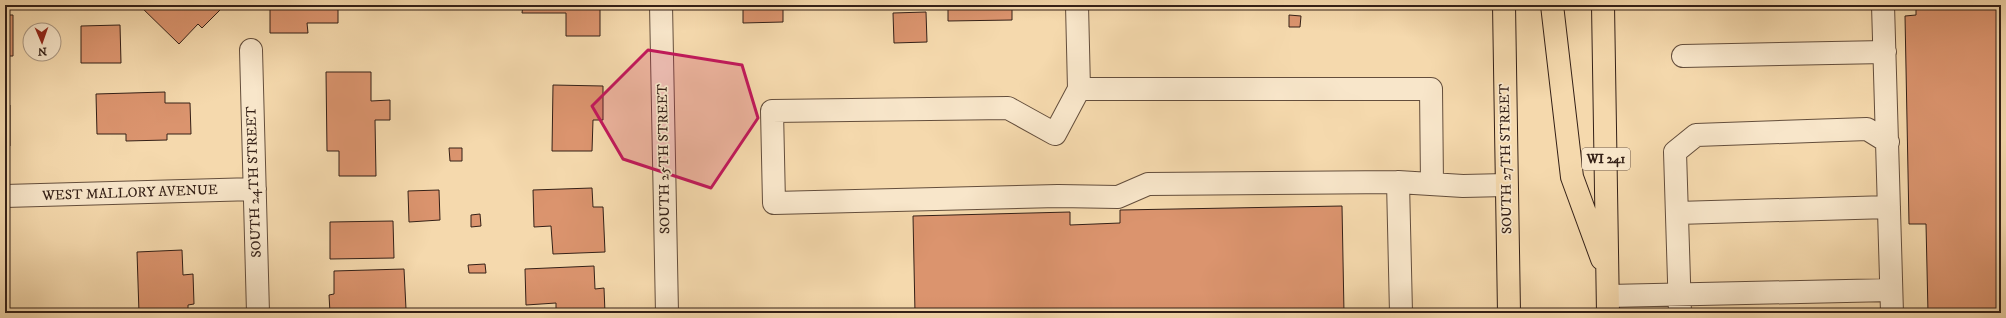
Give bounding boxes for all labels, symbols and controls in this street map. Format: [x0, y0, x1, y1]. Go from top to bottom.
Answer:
north arrow [22, 22, 62, 62]
text: N [38, 44, 47, 58]
street label: SOUTH 25TH STREET [654, 83, 674, 234]
street label: SOUTH 27TH STREET [1496, 83, 1516, 234]
street label: SOUTH 24TH STREET [242, 106, 266, 258]
road number: WI 241 [1582, 148, 1630, 170]
street label: WEST MALLORY AVENUE [41, 181, 218, 205]

